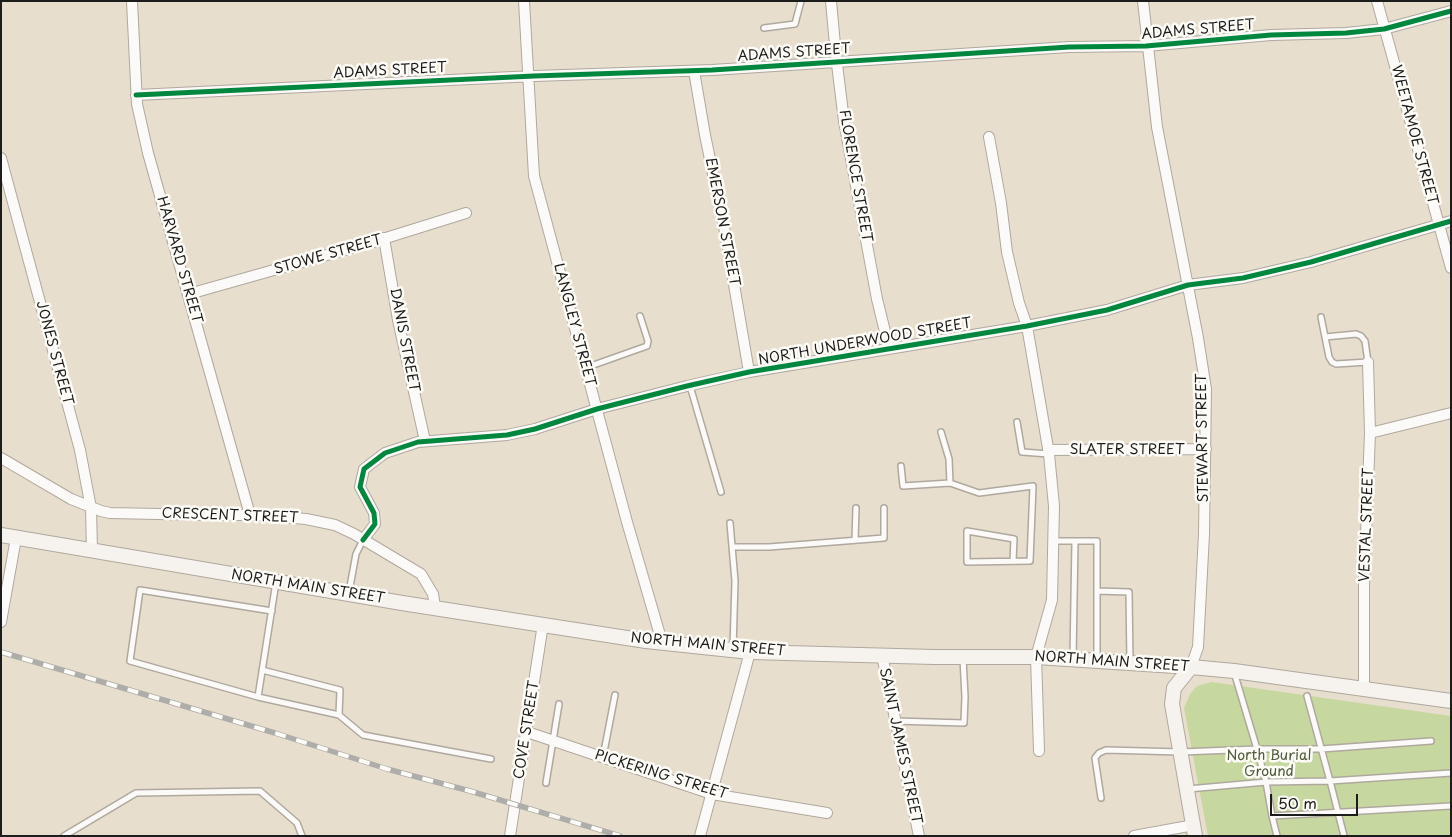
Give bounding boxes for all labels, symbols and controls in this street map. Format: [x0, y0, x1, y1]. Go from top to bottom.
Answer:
street label: ADAMS STREET [1141, 17, 1255, 43]
street label: ADAMS STREET [737, 41, 851, 65]
street label: ADAMS STREET [333, 60, 447, 82]
street label: WEETAMOE STREET [1387, 63, 1441, 207]
street label: FLORENCE STREET [835, 108, 875, 244]
street label: EMERSON STREET [701, 156, 743, 288]
street label: HARVARD STREET [153, 194, 205, 326]
street label: STOWE STREET [272, 232, 384, 278]
street label: LANGLEY STREET [549, 262, 599, 388]
street label: DANIS STREET [386, 287, 422, 393]
street label: JONES STREET [32, 299, 76, 407]
street label: NORTH UNDERWOOD STREET [757, 315, 973, 369]
street label: STEWART STREET [1193, 373, 1213, 503]
street label: SLATER STREET [1069, 442, 1185, 458]
street label: VESTAL STREET [1357, 468, 1377, 582]
street label: CRESCENT STREET [161, 505, 299, 527]
street label: NORTH MAIN STREET [230, 567, 386, 607]
street label: NORTH MAIN STREET [630, 630, 786, 660]
street label: NORTH MAIN STREET [1034, 648, 1190, 676]
street label: SAINT JAMES STREET [875, 666, 925, 826]
street label: COVE STREET [511, 680, 543, 780]
street label: PICKERING STREET [593, 747, 729, 803]
park label: North Burial Ground [1226, 748, 1312, 780]
scale bar [1272, 784, 1360, 816]
text: 50 m [1278, 791, 1317, 814]

